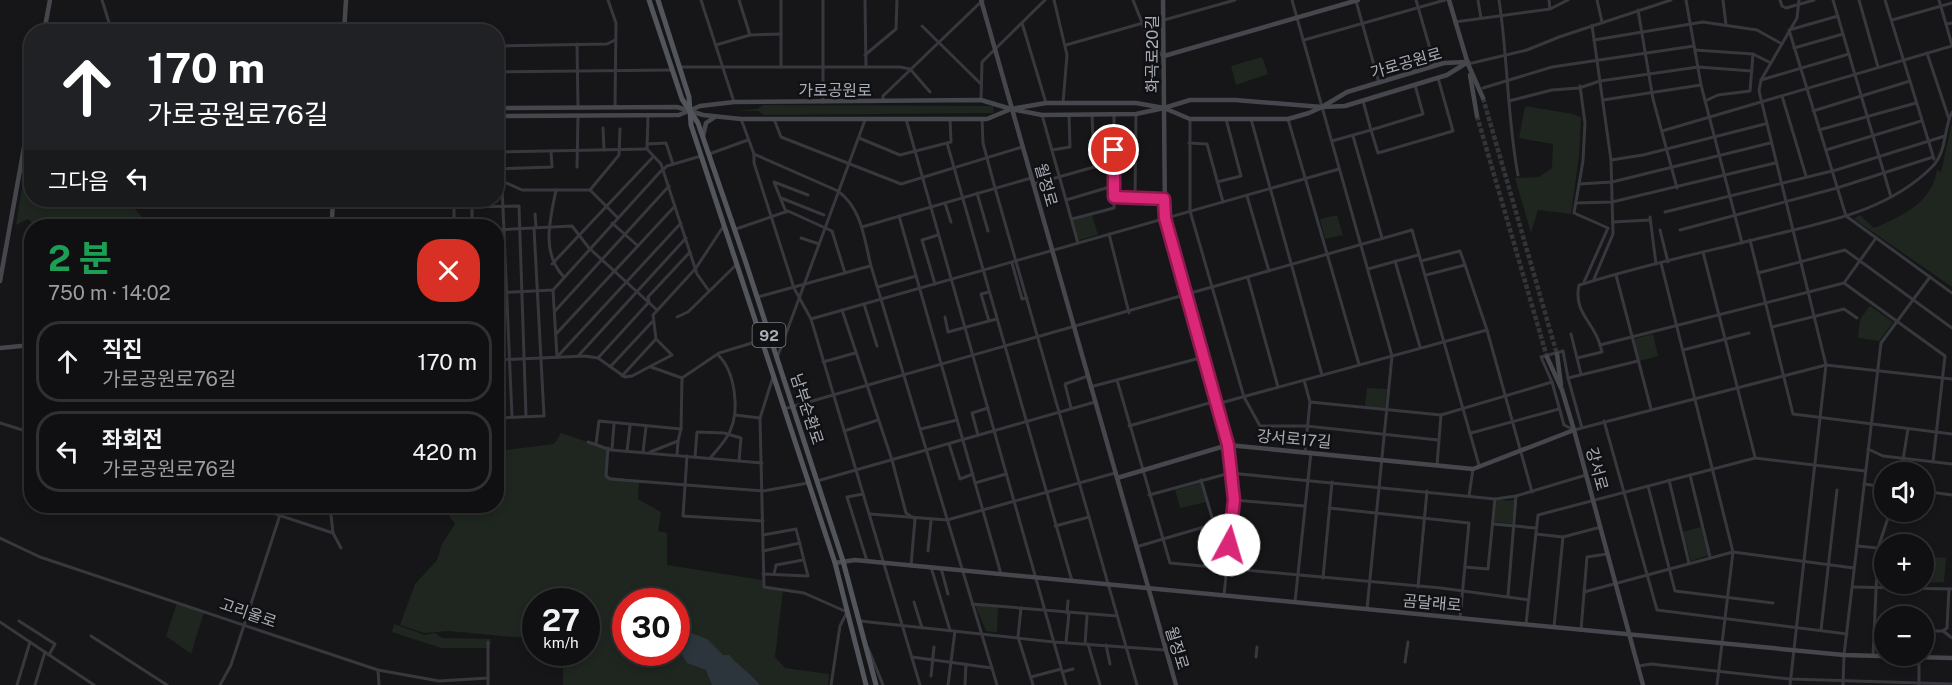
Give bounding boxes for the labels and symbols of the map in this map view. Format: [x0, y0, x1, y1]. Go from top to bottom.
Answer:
street label: 화곡로20길 [1143, 15, 1162, 93]
street label: 가로공원로 [1368, 44, 1444, 82]
street label: 가로공원로 [798, 81, 872, 100]
pin [1088, 124, 1139, 175]
street label: 월정로 [1031, 161, 1061, 209]
road number: 92 [752, 323, 786, 347]
street label: 남부순환로 [787, 371, 827, 447]
street label: 강서로17길 [1256, 426, 1332, 452]
street label: 강서로 [1582, 445, 1612, 493]
position arrow [1197, 513, 1261, 577]
speed limit sign: 30 [612, 588, 690, 666]
street label: 곰달래로 [1402, 591, 1462, 615]
street label: 고리울로 [217, 594, 279, 632]
street label: 월정로 [1161, 624, 1193, 672]

